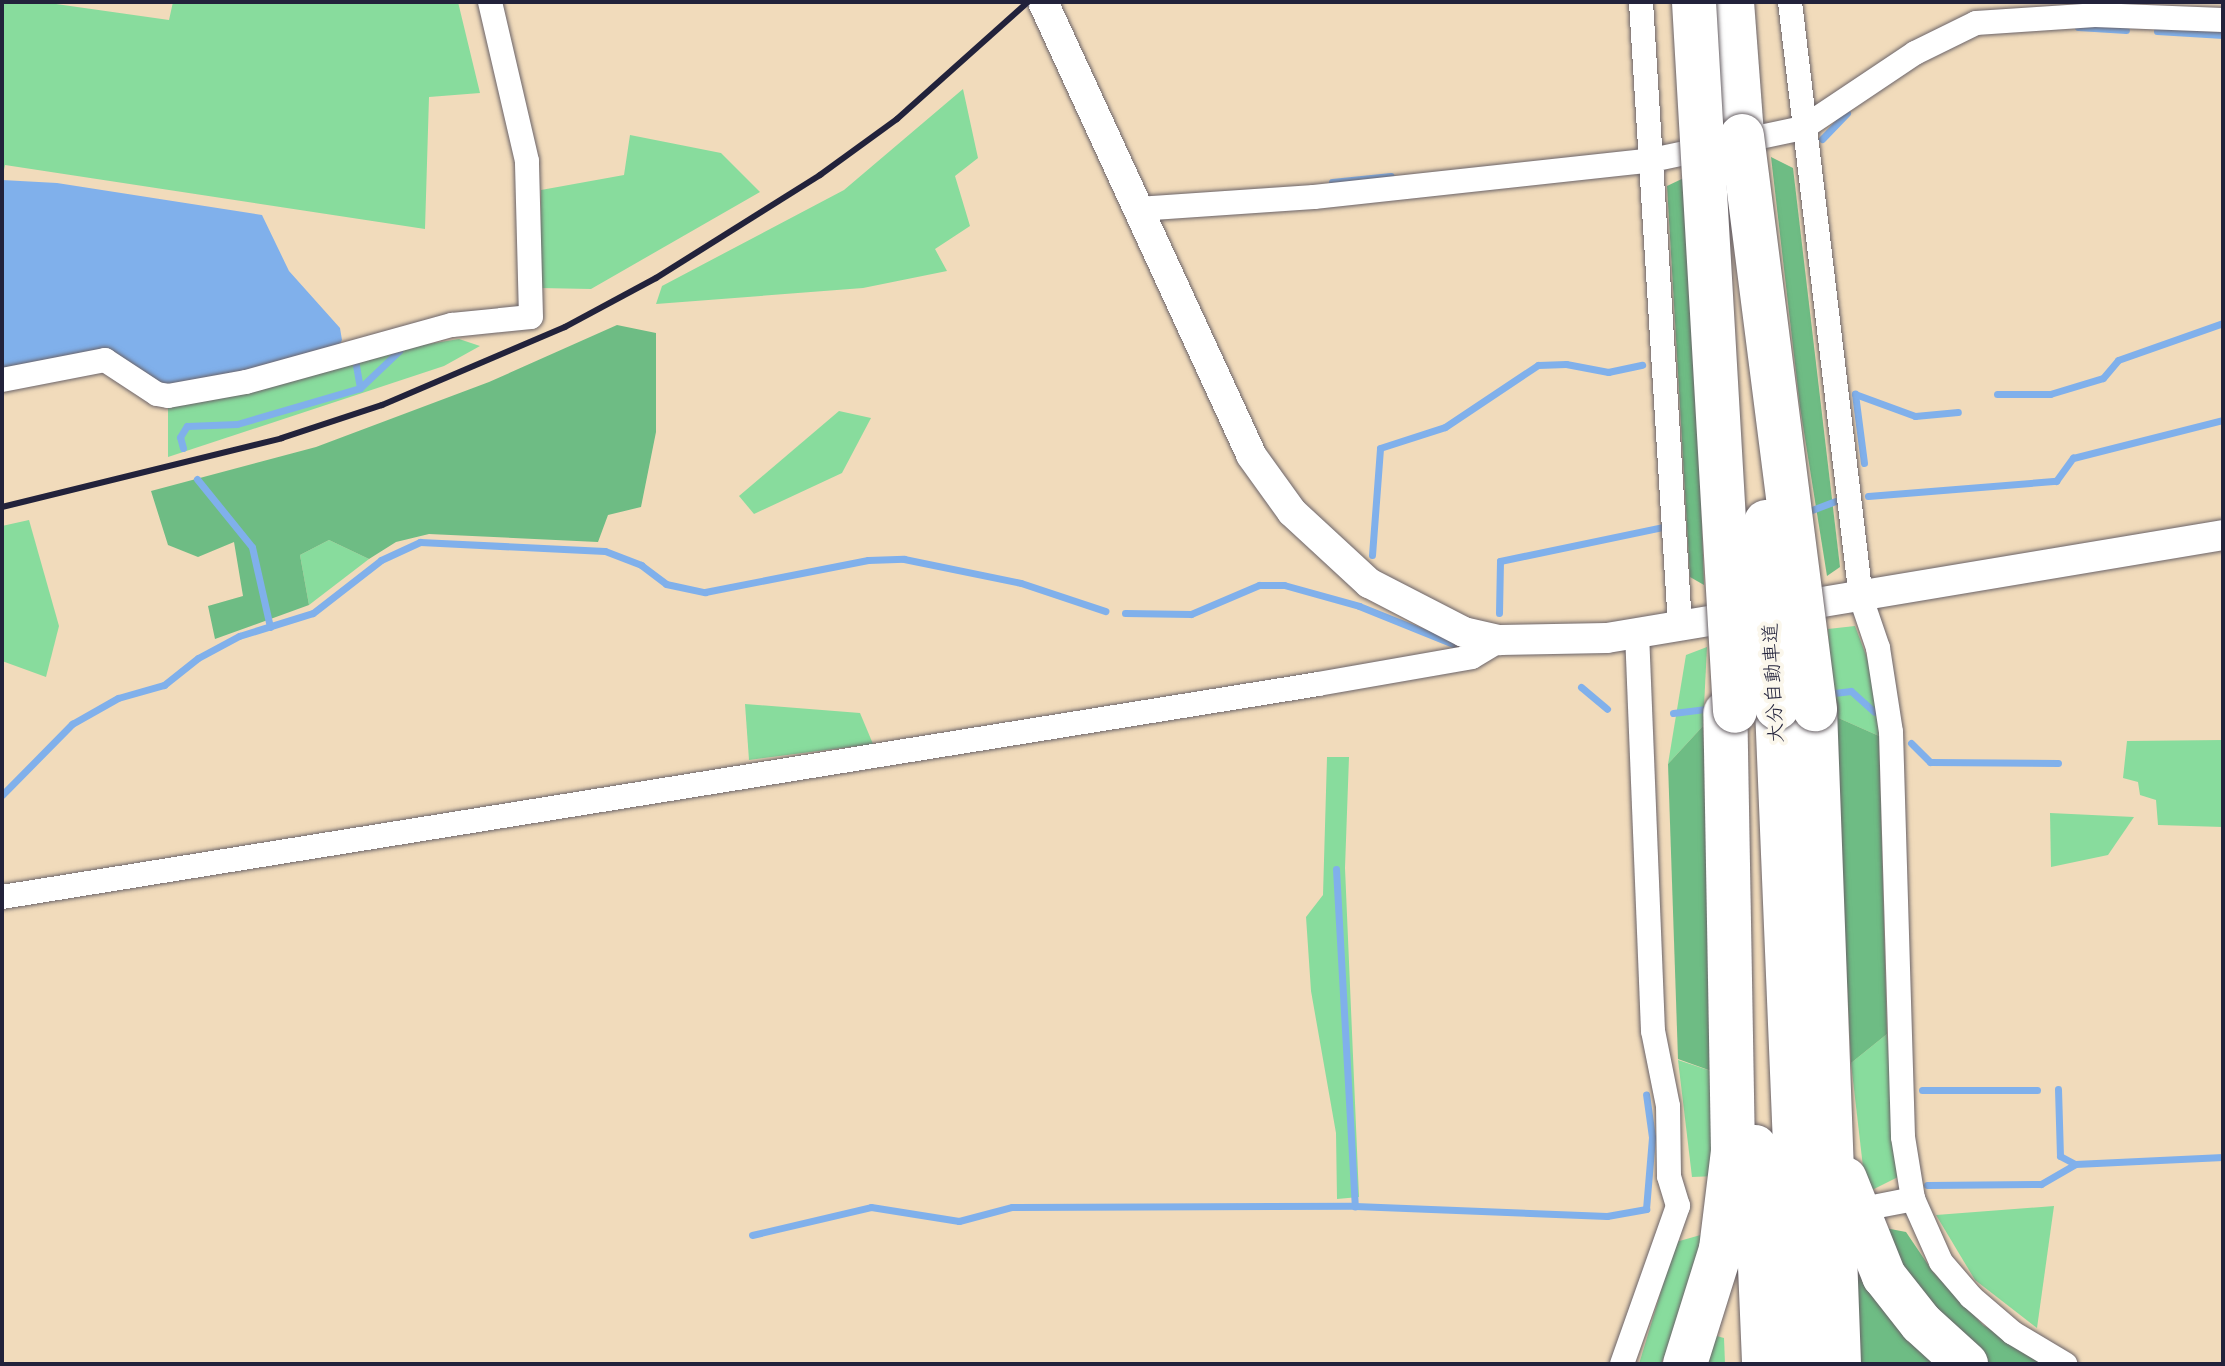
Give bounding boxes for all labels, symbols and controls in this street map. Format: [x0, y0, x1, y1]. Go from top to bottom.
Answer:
street label: 大分自動車道 [1760, 622, 1790, 744]

